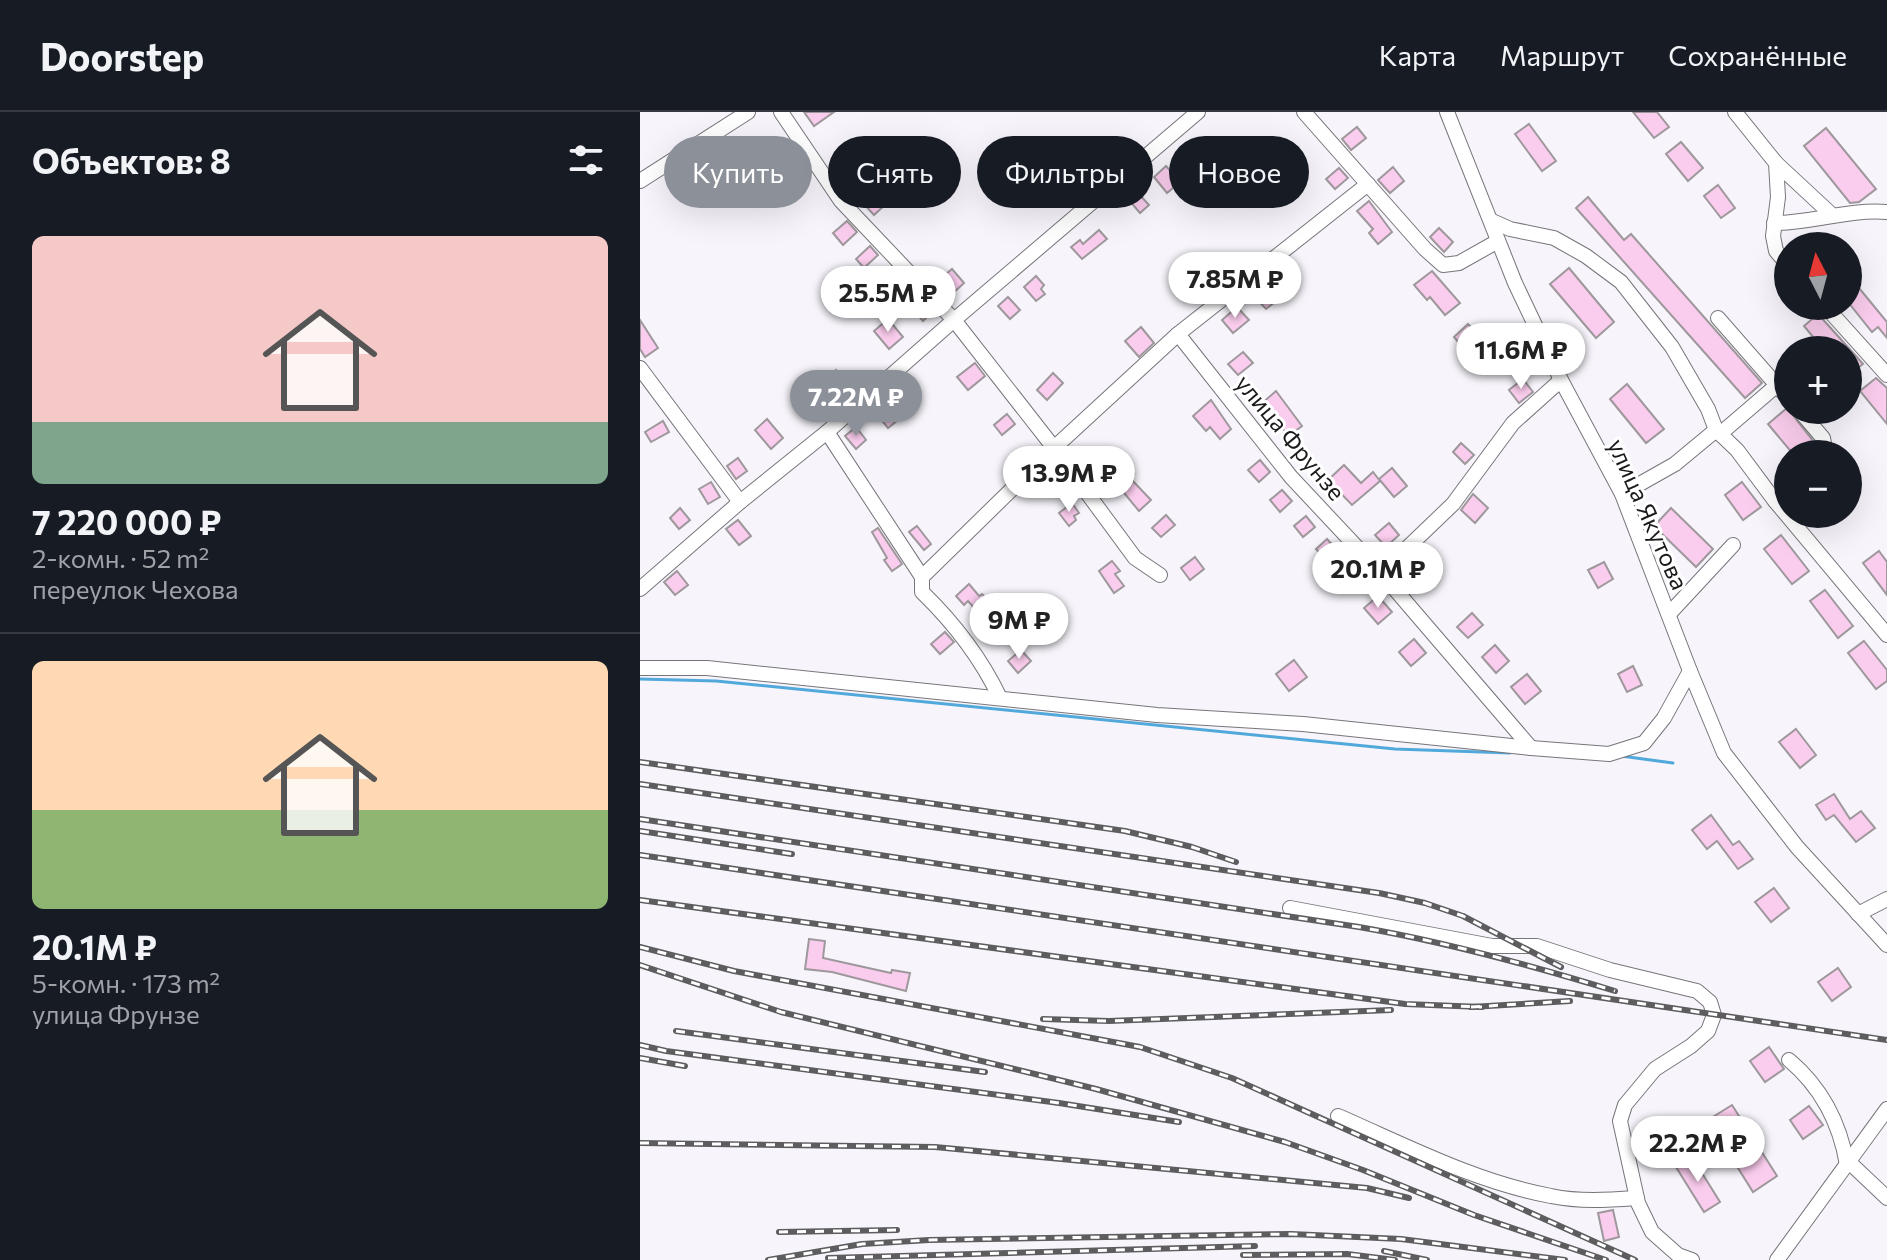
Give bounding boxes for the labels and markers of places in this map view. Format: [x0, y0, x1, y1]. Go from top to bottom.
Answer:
pin: 7.85M ₽ [1161, 252, 1309, 320]
pin: 25.5M ₽ [814, 266, 962, 334]
pin: 11.6M ₽ [1447, 323, 1595, 391]
pin: 7.22M ₽ [782, 370, 930, 438]
pin: 13.9M ₽ [995, 446, 1143, 514]
pin: 20.1M ₽ [1304, 542, 1452, 610]
pin: 9M ₽ [972, 593, 1066, 661]
pin: 22.2M ₽ [1624, 1116, 1772, 1184]

